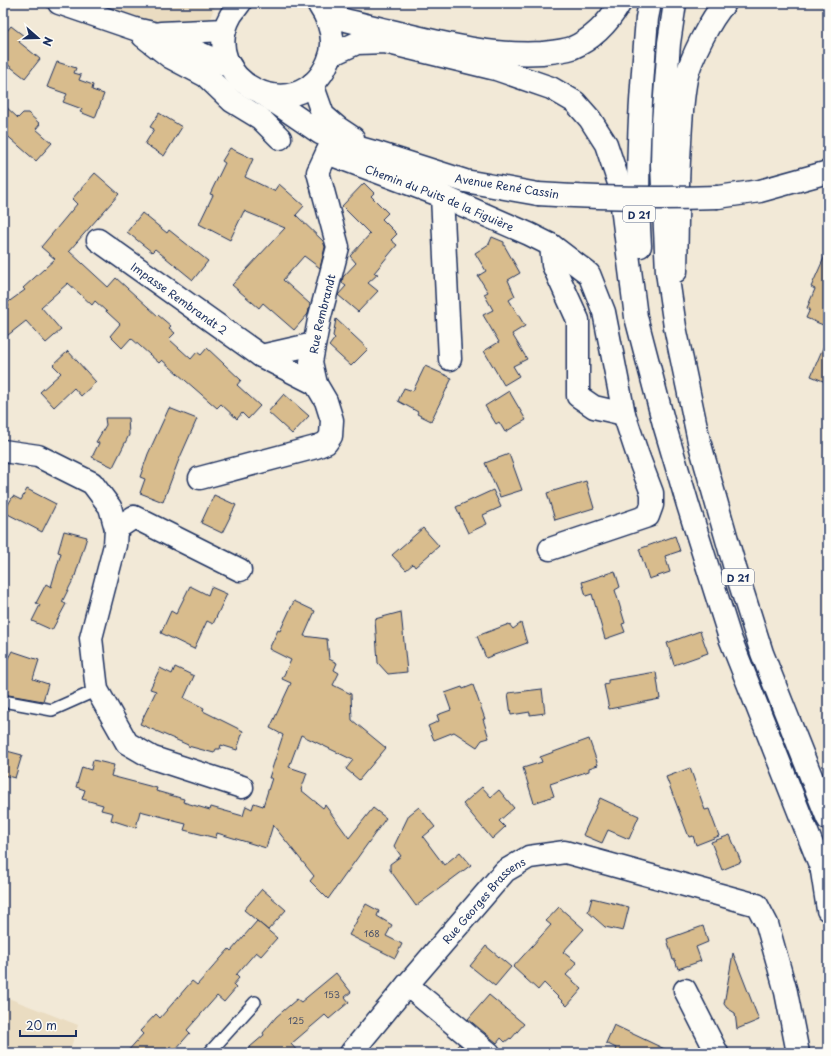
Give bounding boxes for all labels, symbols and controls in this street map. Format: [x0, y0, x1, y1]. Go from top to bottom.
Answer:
north arrow [18, 18, 58, 58]
text: N [38, 35, 57, 49]
street label: Chemin du Puits de la Figuière [363, 160, 517, 235]
street label: Avenue René Cassin [454, 169, 560, 203]
road number: D 21 [623, 206, 655, 222]
street label: Impasse Rembrandt 2 [128, 258, 231, 338]
street label: Rue Rembrandt [304, 272, 339, 355]
road number: D 21 [722, 569, 754, 585]
street label: Rue Georges Brassens [438, 852, 528, 947]
house number: 168 [364, 926, 380, 940]
house number: 153 [324, 987, 340, 1001]
scale bar [20, 1012, 76, 1038]
house number: 125 [288, 1013, 304, 1027]
text: 20 m [26, 1016, 57, 1034]

